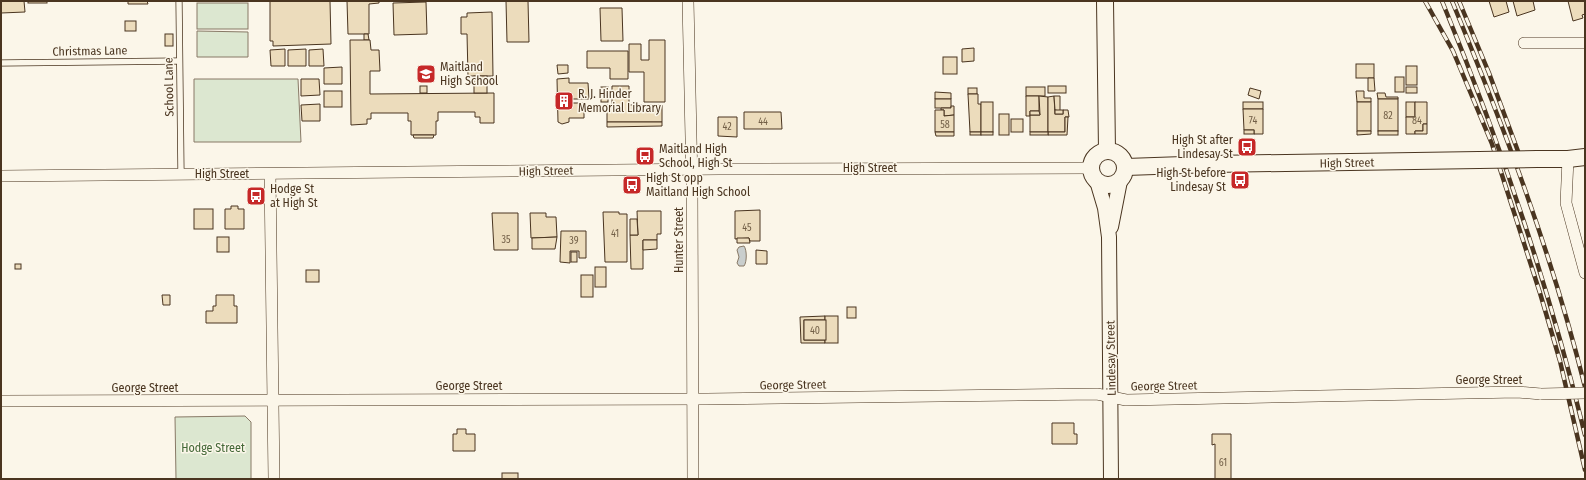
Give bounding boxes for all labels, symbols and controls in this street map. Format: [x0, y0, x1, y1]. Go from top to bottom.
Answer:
street label: Christmas Lane [52, 43, 128, 59]
street label: School Lane [161, 57, 177, 117]
place label: Maitland High School [440, 60, 498, 88]
school or university icon: Maitland High School [415, 63, 437, 85]
place label: R. J. Hinder Memorial Library [578, 87, 662, 115]
building icon: R. J. Hinder Memorial Library [553, 90, 575, 112]
house number: 82 [1383, 110, 1393, 122]
house number: 74 [1249, 115, 1257, 127]
house number: 84 [1412, 115, 1422, 127]
house number: 44 [758, 116, 768, 128]
house number: 58 [940, 119, 950, 131]
house number: 42 [722, 121, 732, 133]
place label: High St after Lindesay St [1172, 133, 1234, 161]
bus stop icon: High St after Lindesay St [1236, 136, 1258, 158]
place label: Maitland High School, High St [659, 142, 733, 170]
bus stop icon: Maitland High School, High St [634, 145, 656, 167]
street label: High Street [1320, 156, 1374, 170]
street label: High Street [843, 161, 897, 175]
street label: High Street [519, 164, 573, 178]
place label: High St before Lindesay St [1156, 166, 1226, 194]
street label: High Street [195, 167, 249, 181]
bus stop icon: High St before Lindesay St [1229, 169, 1251, 191]
place label: High St opp Maitland High School [646, 171, 750, 199]
bus stop icon: High St opp Maitland High School [621, 174, 643, 196]
place label: Hodge St at High St [270, 182, 318, 210]
bus stop icon: Hodge St at High St [245, 185, 267, 207]
street label: Hunter Street [672, 207, 686, 273]
house number: 45 [742, 222, 752, 234]
house number: 41 [611, 228, 619, 240]
house number: 35 [501, 234, 511, 246]
house number: 39 [569, 235, 579, 247]
street label: Lindesay Street [1103, 320, 1119, 396]
house number: 40 [810, 325, 820, 337]
street label: George Street [1456, 373, 1522, 387]
street label: George Street [759, 377, 827, 393]
street label: George Street [1130, 378, 1198, 394]
street label: George Street [436, 379, 502, 393]
street label: George Street [112, 381, 178, 395]
park label: Hodge Street [181, 441, 245, 455]
house number: 61 [1219, 457, 1227, 469]

